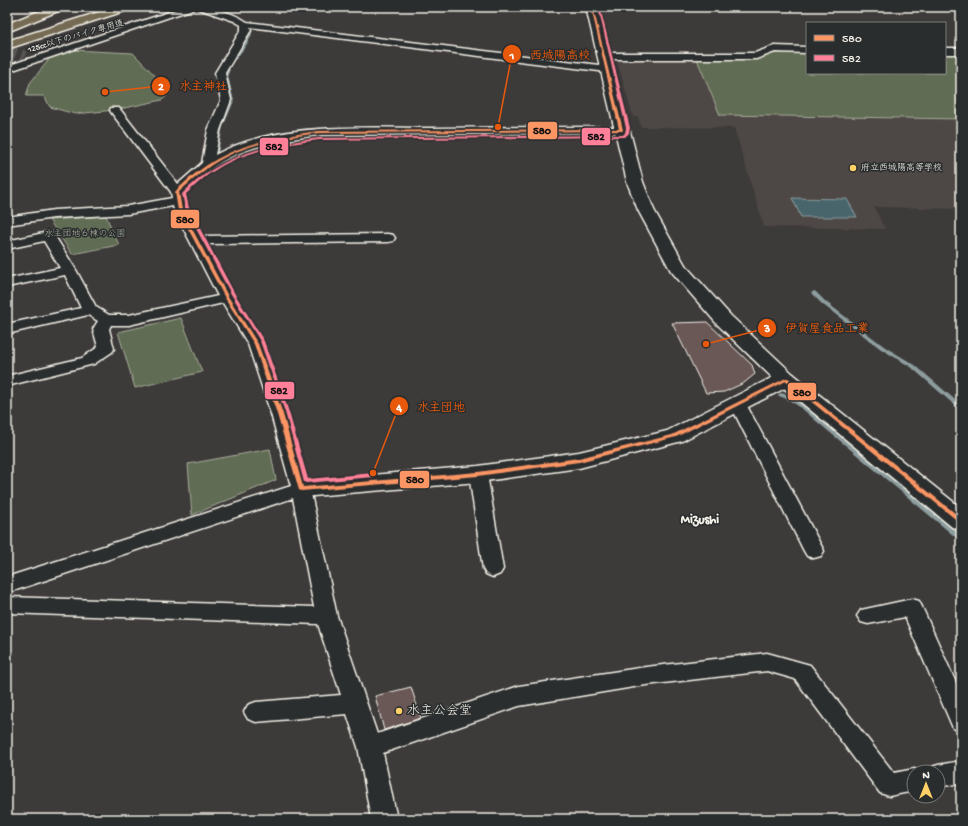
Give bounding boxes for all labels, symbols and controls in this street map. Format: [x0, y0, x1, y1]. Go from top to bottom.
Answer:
street label: 125cc以下のバイク専用道 [26, 18, 125, 56]
legend [806, 22, 946, 74]
text: 580 [842, 33, 862, 47]
callout: 西城陽高校 [502, 42, 598, 66]
text: 西城陽高校 [530, 49, 590, 64]
text: 1 [509, 50, 515, 64]
text: 582 [842, 53, 861, 67]
callout: 水主神社 [151, 74, 235, 98]
text: 水主神社 [179, 80, 227, 95]
text: 2 [158, 81, 164, 95]
line badge: 580 [527, 121, 558, 140]
text: 580 [533, 126, 552, 138]
line badge: 582 [581, 127, 611, 146]
text: 582 [587, 132, 605, 144]
line badge: 582 [259, 137, 289, 156]
text: 582 [265, 142, 283, 154]
place label: 府立西城陽高等学校 [861, 162, 942, 174]
marker: 府立西城陽高等学校 [848, 163, 858, 173]
line badge: 580 [170, 209, 200, 229]
text: 580 [176, 215, 195, 227]
park label: 水主団地６棟の公園 [44, 228, 126, 240]
callout: 伊賀屋食品工業 [757, 316, 877, 340]
text: 伊賀屋食品工業 [785, 322, 869, 337]
text: 3 [763, 323, 770, 337]
line badge: 582 [264, 381, 295, 400]
line badge: 580 [787, 382, 817, 401]
text: 582 [270, 386, 288, 398]
text: 580 [793, 388, 812, 400]
callout: 水主団地 [389, 394, 473, 418]
text: 水主団地 [417, 401, 465, 416]
text: 4 [395, 402, 402, 416]
line badge: 580 [399, 470, 430, 489]
text: 580 [406, 475, 425, 487]
district label: Mizushi [681, 513, 719, 528]
place label: 水主公会堂 [407, 704, 472, 719]
marker: 水主公会堂 [394, 706, 404, 716]
north arrow [906, 764, 946, 804]
text: N [922, 770, 930, 782]

